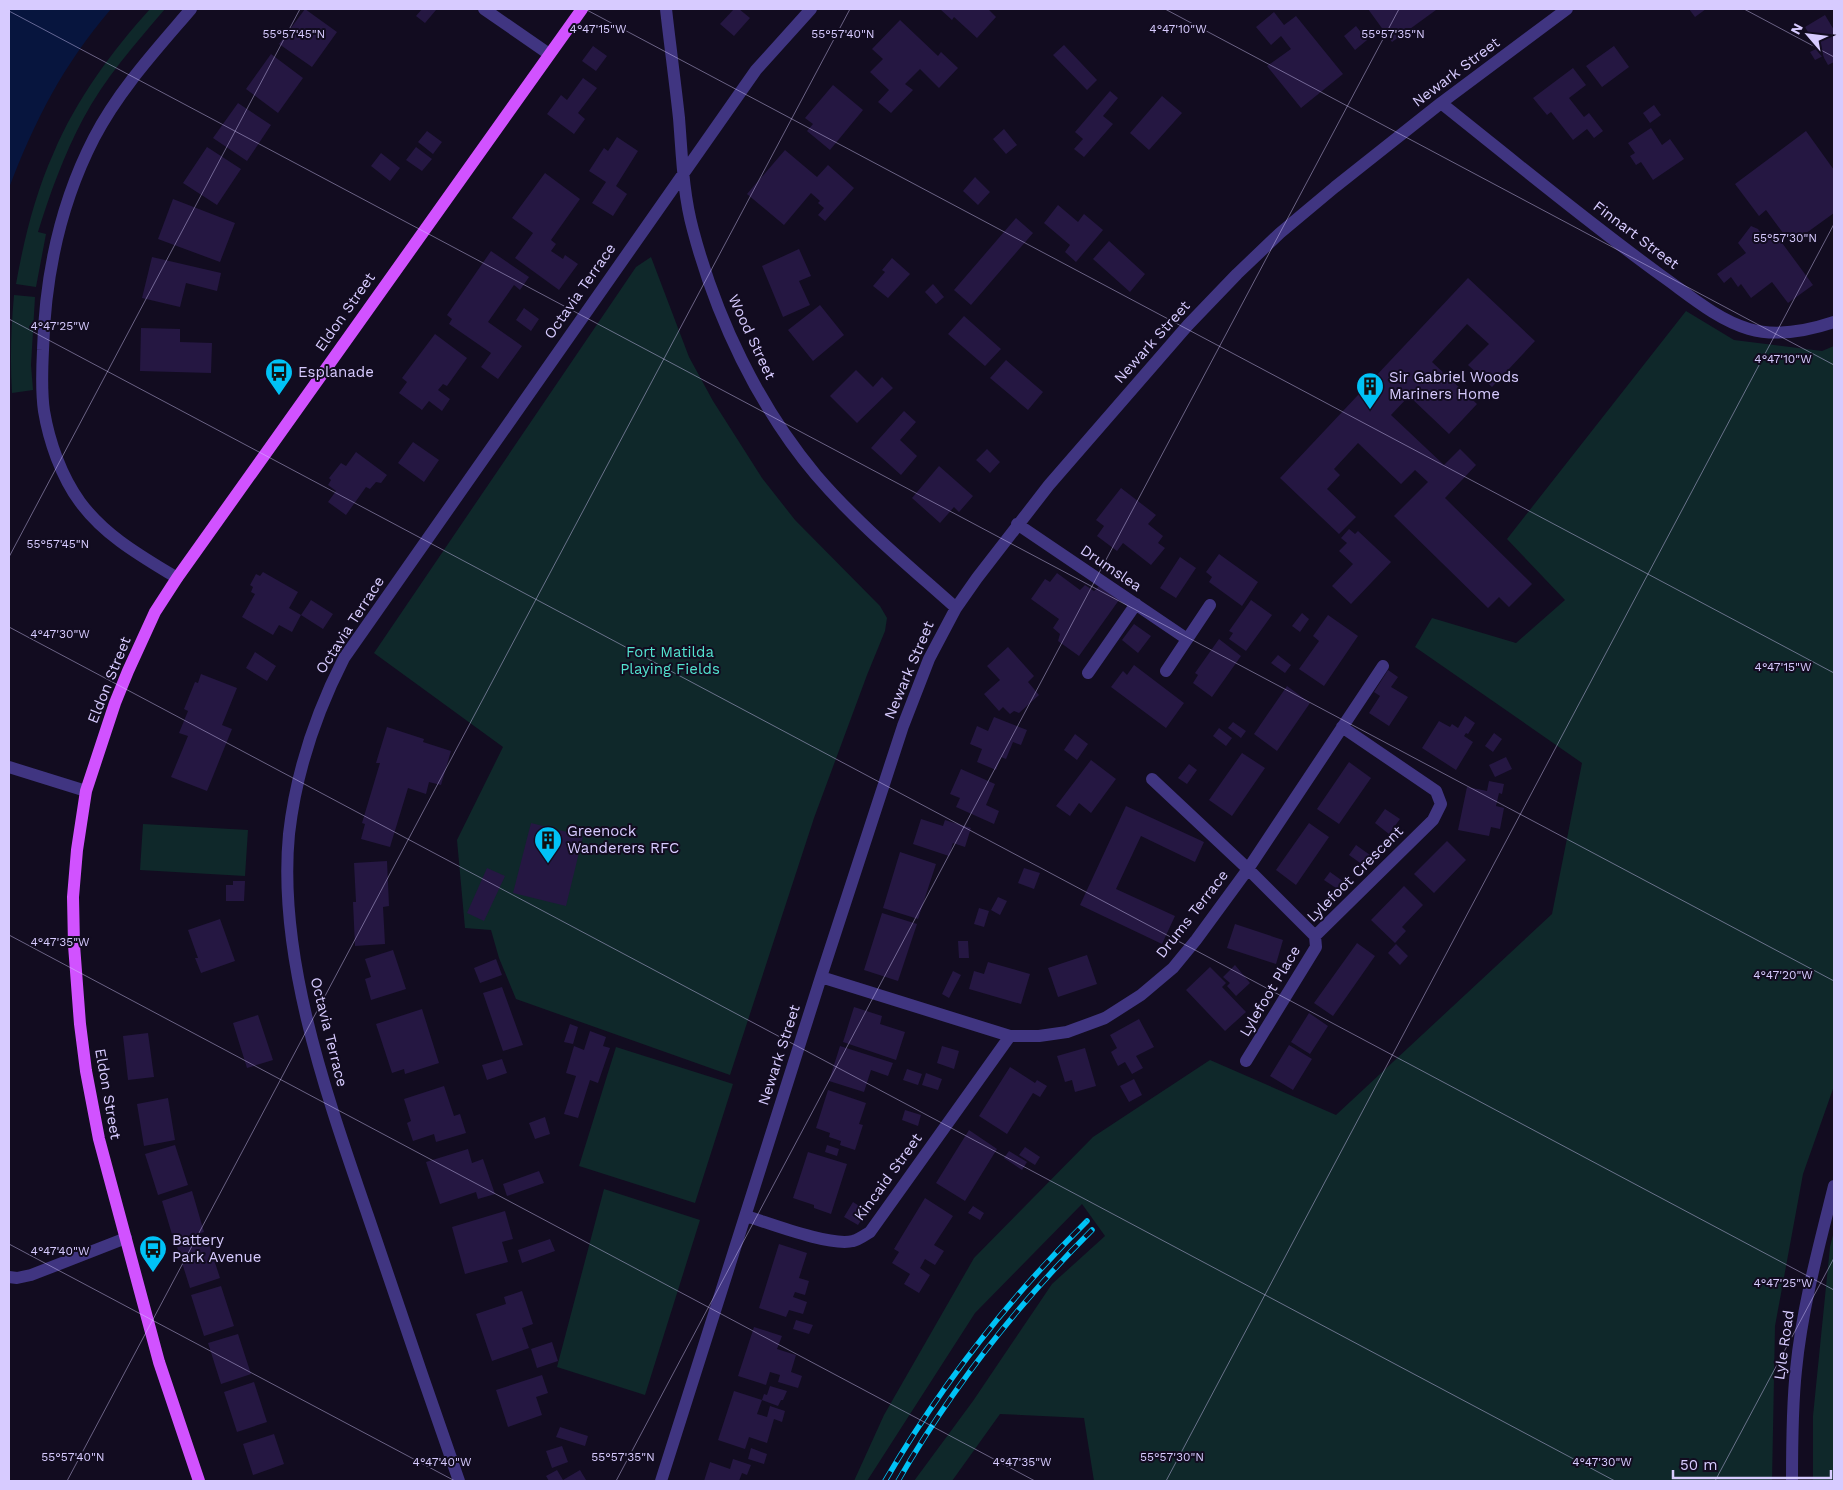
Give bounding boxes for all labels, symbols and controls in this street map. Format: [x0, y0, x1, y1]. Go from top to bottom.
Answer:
north arrow [1783, 10, 1833, 60]
text: N [1787, 21, 1806, 37]
text: 4°47'15"W [570, 22, 627, 36]
text: 4°47'10"W [1149, 22, 1207, 36]
text: 55°57'45"N [263, 27, 325, 41]
text: 55°57'40"N [811, 27, 875, 41]
text: 55°57'35"N [1361, 27, 1425, 41]
street label: Newark Street [1409, 33, 1504, 111]
street label: Finnart Street [1590, 197, 1683, 273]
text: 55°57'30"N [1753, 231, 1817, 245]
street label: Octavia Terrace [540, 240, 620, 342]
street label: Eldon Street [311, 269, 379, 355]
street label: Wood Street [724, 292, 780, 383]
street label: Newark Street [1110, 297, 1194, 387]
text: 4°47'25"W [30, 319, 90, 333]
text: 4°47'10"W [1754, 352, 1812, 366]
bus stop icon: Esplanade [264, 357, 294, 396]
place label: Esplanade [298, 363, 374, 381]
place label: Sir Gabriel Woods Mariners Home [1389, 368, 1519, 403]
building icon: Sir Gabriel Woods Mariners Home [1355, 371, 1385, 410]
text: 55°57'45"N [27, 537, 89, 551]
street label: Drumslea [1077, 541, 1145, 595]
street label: Octavia Terrace [312, 573, 388, 677]
street label: Newark Street [880, 618, 938, 722]
text: 4°47'30"W [30, 627, 90, 641]
street label: Eldon Street [83, 633, 135, 726]
park label: Fort Matilda Playing Fields [620, 643, 720, 678]
text: 4°47'15"W [1755, 660, 1812, 674]
place label: Greenock Wanderers RFC [567, 822, 679, 857]
street label: Lylefoot Crescent [1303, 822, 1407, 926]
building icon: Greenock Wanderers RFC [533, 825, 563, 864]
street label: Drums Terrace [1152, 866, 1232, 962]
text: 4°47'35"W [30, 935, 90, 949]
street label: Lylefoot Place [1236, 942, 1304, 1040]
text: 4°47'20"W [1753, 968, 1813, 982]
street label: Octavia Terrace [307, 975, 351, 1089]
street label: Newark Street [754, 1002, 804, 1108]
street label: Eldon Street [91, 1047, 125, 1142]
street label: Kincaid Street [850, 1129, 926, 1224]
place label: Battery Park Avenue [172, 1231, 262, 1266]
bus stop icon: Battery Park Avenue [138, 1234, 168, 1273]
text: 4°47'40"W [31, 1244, 90, 1258]
text: 4°47'25"W [1753, 1276, 1813, 1290]
street label: Lyle Road [1770, 1309, 1798, 1381]
scale bar [1673, 1448, 1830, 1480]
text: 55°57'40"N [41, 1450, 105, 1464]
text: 55°57'35"N [591, 1450, 655, 1464]
text: 55°57'30"N [1140, 1450, 1204, 1464]
text: 4°47'40"W [413, 1455, 472, 1469]
text: 4°47'35"W [992, 1455, 1052, 1469]
text: 4°47'30"W [1572, 1455, 1632, 1469]
text: 50 m [1680, 1456, 1717, 1474]

